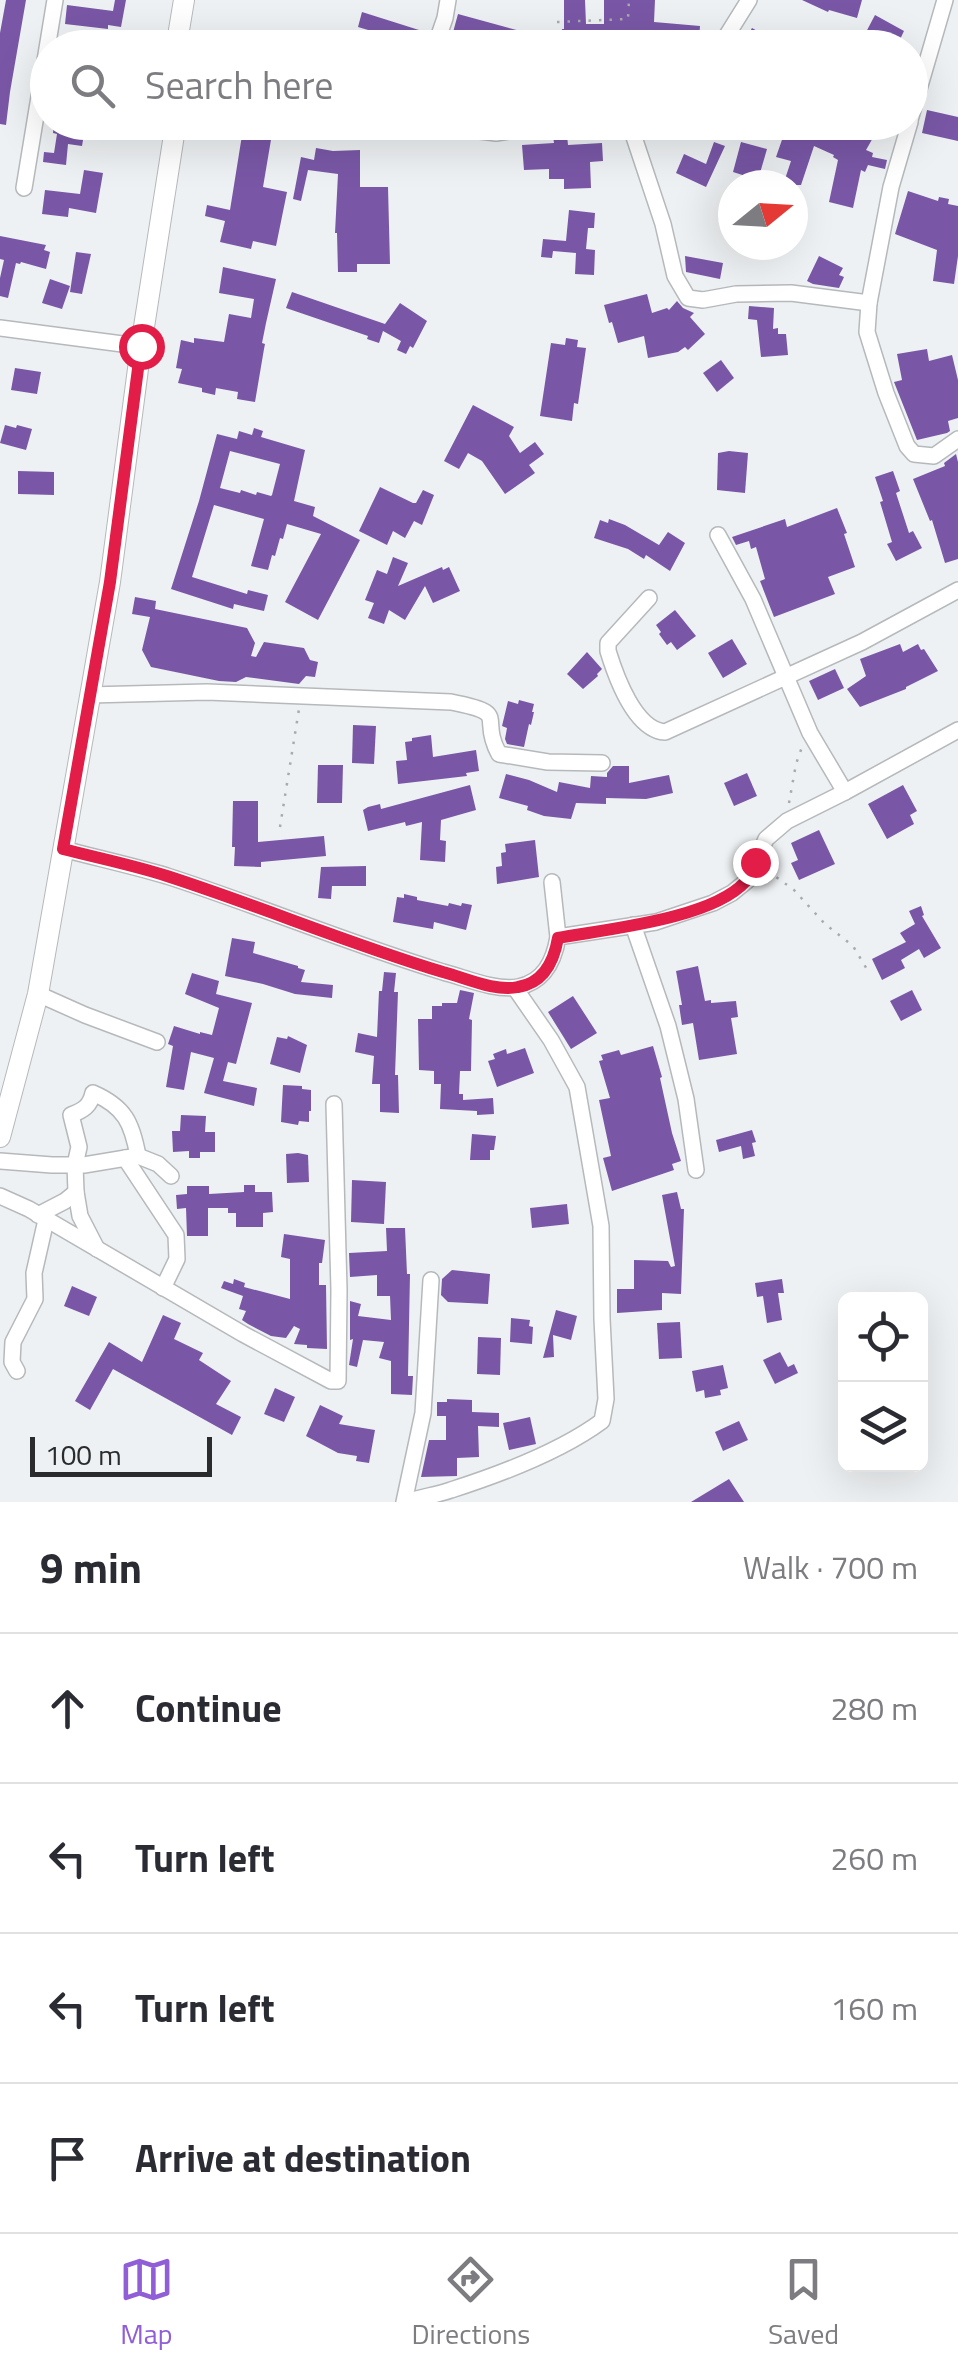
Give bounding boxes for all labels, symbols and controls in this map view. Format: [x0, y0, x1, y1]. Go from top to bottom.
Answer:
search box [30, 30, 928, 140]
text: Search here [145, 56, 333, 114]
icon: search [65, 58, 120, 113]
north arrow [718, 170, 808, 260]
route start [119, 324, 165, 370]
route end [733, 840, 779, 886]
map controls [838, 1292, 928, 1472]
button: locate [838, 1292, 928, 1382]
button: layers [838, 1382, 928, 1472]
scale bar [30, 1432, 212, 1476]
text: 100 m [45, 1433, 122, 1476]
text: 9 min [40, 1535, 142, 1599]
text: Walk · 700 m [743, 1543, 918, 1591]
text: Continue [135, 1679, 282, 1737]
icon: ahead [40, 1681, 95, 1736]
text: 280 m [830, 1684, 918, 1732]
text: Turn left [135, 1829, 275, 1887]
icon: left [40, 1831, 95, 1886]
text: 260 m [830, 1834, 918, 1882]
text: Turn left [135, 1979, 275, 2037]
icon: left [40, 1981, 95, 2036]
text: 160 m [830, 1984, 918, 2032]
text: Arrive at destination [135, 2129, 471, 2187]
icon: arrive [40, 2131, 95, 2186]
tab: Map [119, 2252, 174, 2355]
tab: Directions [412, 2252, 530, 2355]
tab: Saved [768, 2252, 839, 2355]

